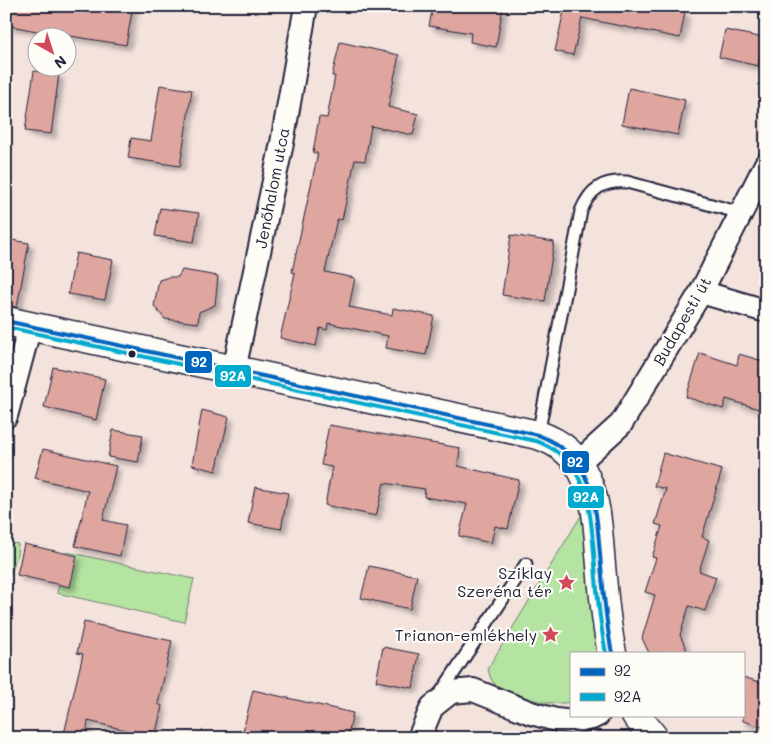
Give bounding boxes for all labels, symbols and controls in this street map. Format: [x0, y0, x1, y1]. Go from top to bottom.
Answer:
north arrow [28, 28, 78, 78]
text: N [50, 52, 71, 73]
street label: Jenőhalom utca [250, 126, 294, 250]
street label: Budapesti út [648, 273, 715, 369]
unlabelled marker [127, 349, 137, 359]
line badge: 92 [184, 350, 213, 374]
text: 92 [191, 352, 207, 371]
line badge: 92A [214, 364, 252, 388]
text: 92A [220, 366, 246, 385]
line badge: 92 [561, 450, 590, 474]
text: 92 [567, 452, 583, 471]
line badge: 92A [567, 485, 605, 509]
text: 92A [573, 487, 599, 506]
place label: Sziklay Szeréna tér [457, 562, 552, 601]
place icon: Sziklay Szeréna tér [556, 572, 576, 592]
place label: Trianon-emlékhely [395, 624, 537, 645]
place icon: Trianon-emlékhely [541, 625, 561, 645]
legend [570, 652, 744, 716]
text: 92 [614, 660, 631, 680]
text: 92A [614, 686, 642, 706]

